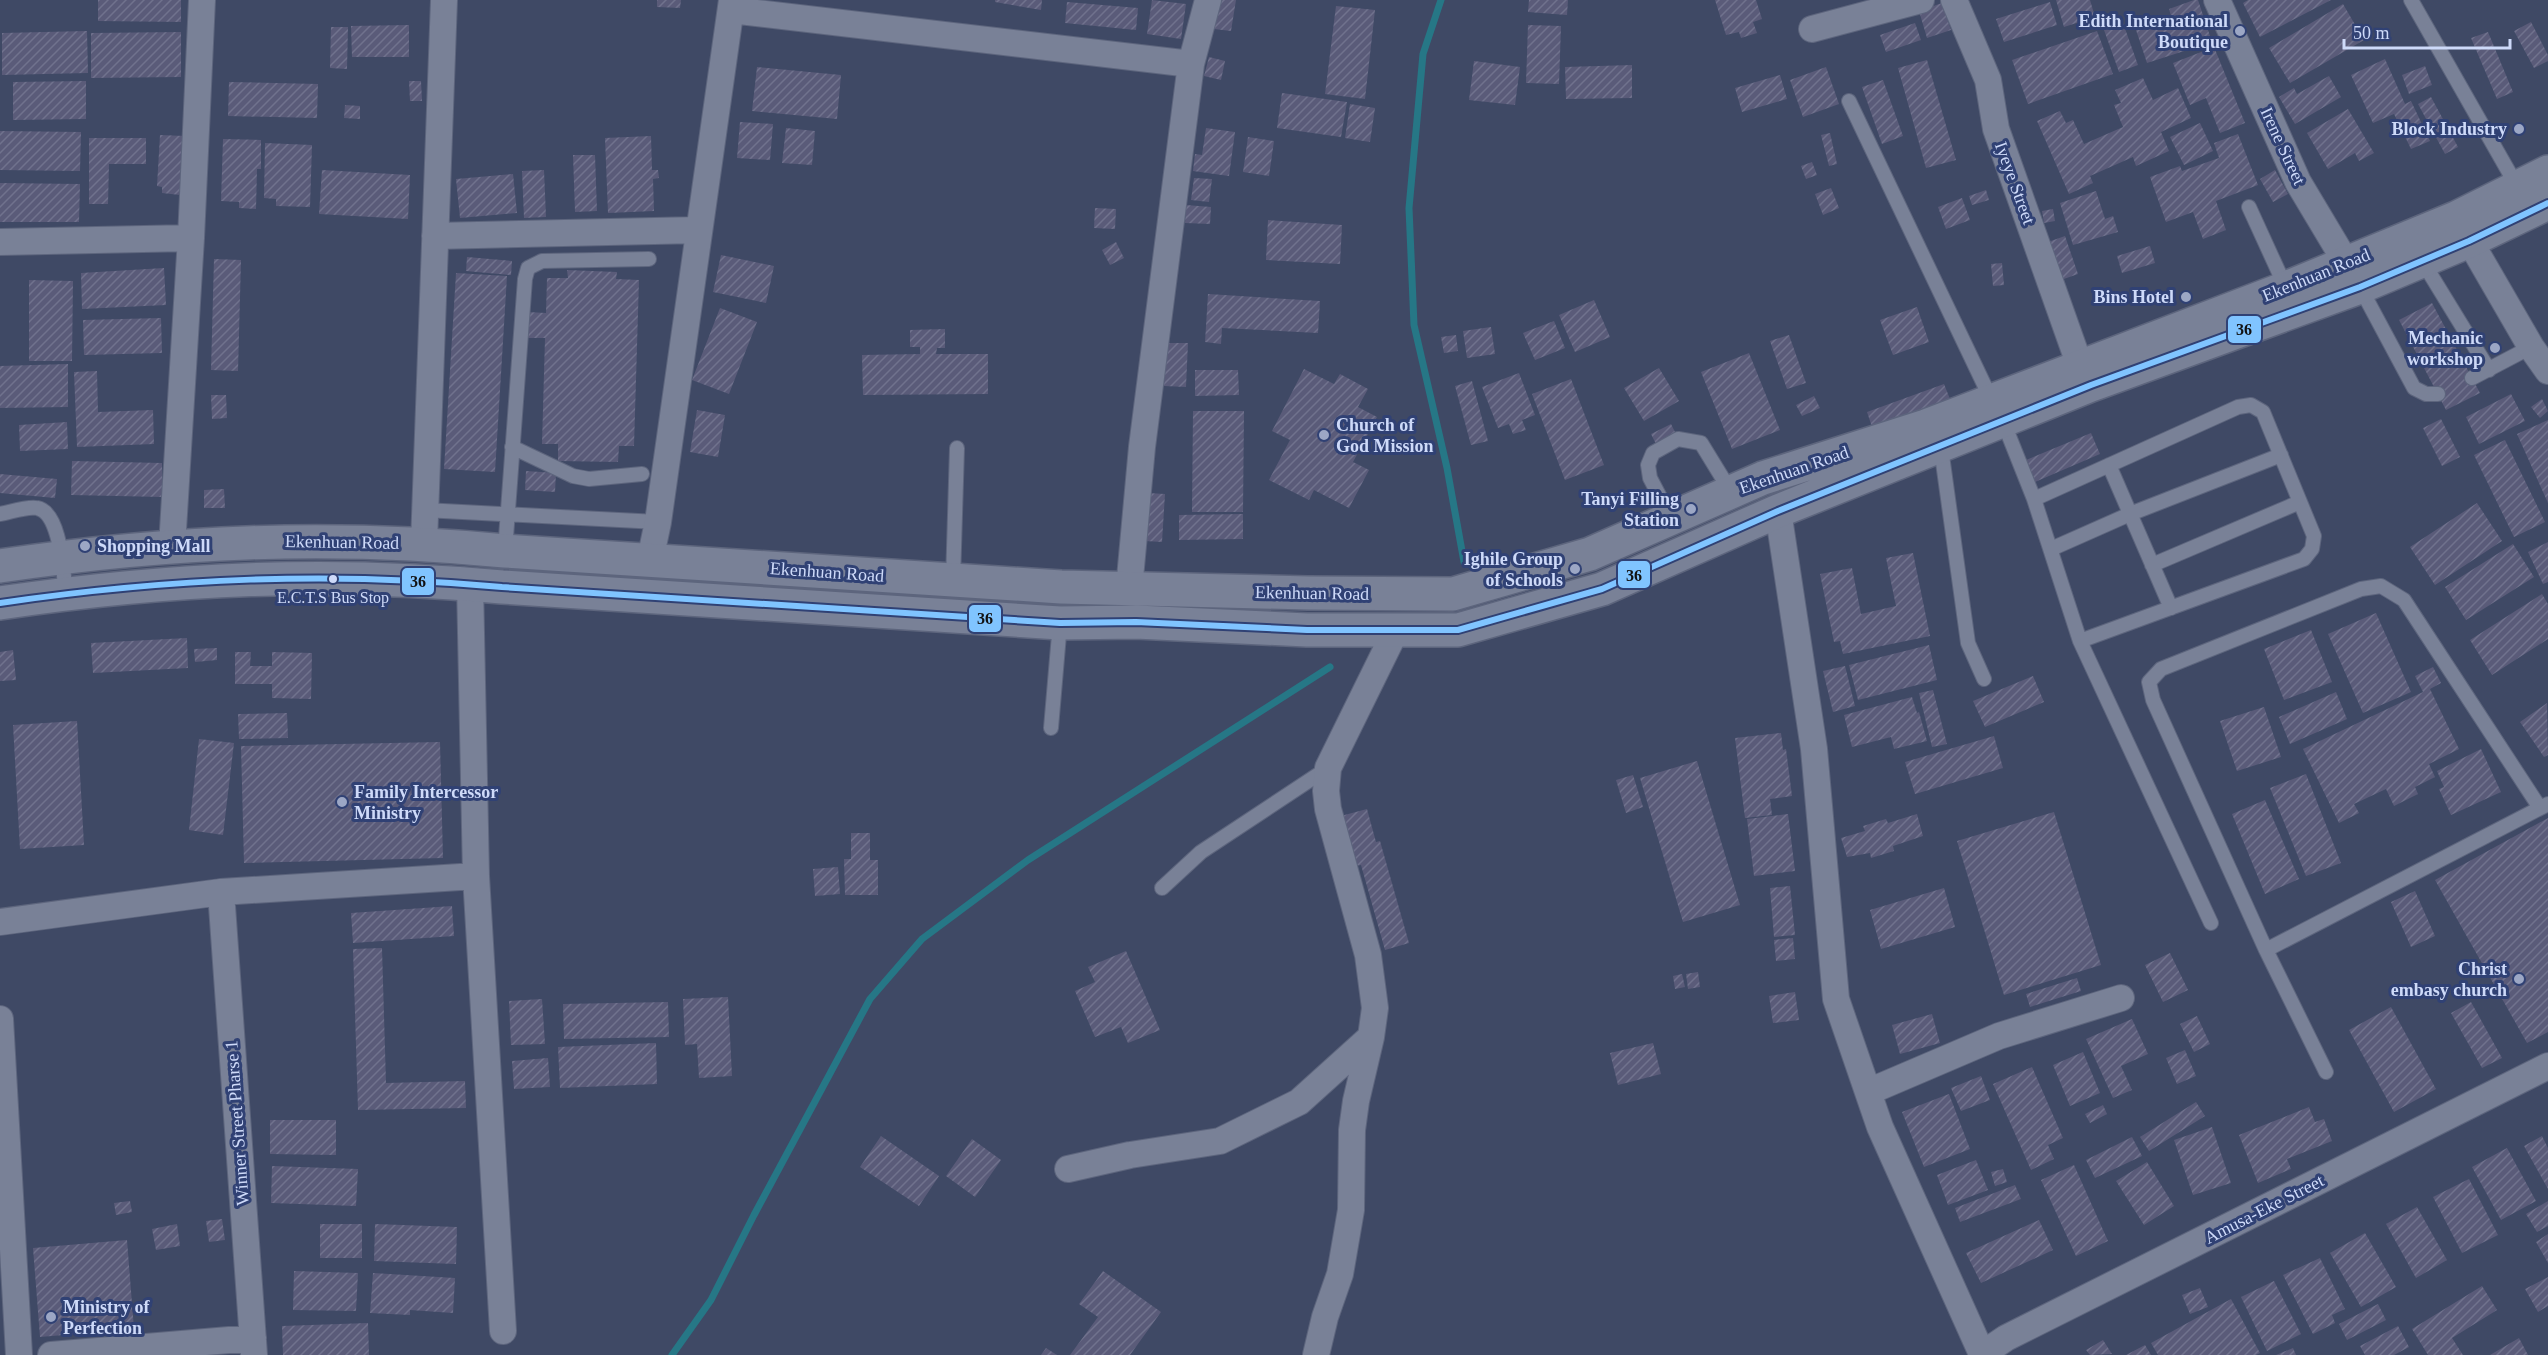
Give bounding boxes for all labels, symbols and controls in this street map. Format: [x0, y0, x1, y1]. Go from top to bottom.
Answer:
place label: Edith International Boutique [2078, 11, 2228, 52]
scale bar [2344, 12, 2510, 50]
text: 50 m [2353, 23, 2390, 43]
marker: Edith International Boutique [2233, 24, 2247, 38]
street label: Irene Street [2256, 104, 2310, 188]
place label: Block Industry [2391, 119, 2507, 139]
marker: Block Industry [2512, 122, 2526, 136]
street label: Iyeye Street [1991, 139, 2039, 227]
street label: Ekenhuan Road [2259, 244, 2373, 306]
place label: Bins Hotel [2093, 287, 2174, 307]
marker: Bins Hotel [2179, 290, 2193, 304]
line badge: 36 [2227, 315, 2262, 344]
text: 36 [2236, 321, 2252, 338]
place label: Mechanic workshop [2407, 328, 2483, 369]
marker: Mechanic workshop [2488, 341, 2502, 355]
place label: Church of God Mission [1336, 415, 1434, 456]
marker: Church of God Mission [1317, 428, 1331, 442]
street label: Ekenhuan Road [1737, 442, 1851, 498]
place label: Tanyi Filling Station [1581, 489, 1679, 530]
marker: Tanyi Filling Station [1684, 502, 1698, 516]
street label: Ekenhuan Road [285, 531, 399, 553]
place label: Shopping Mall [97, 536, 211, 556]
marker: Shopping Mall [78, 539, 92, 553]
place label: Ighile Group of Schools [1464, 549, 1563, 590]
street label: Ekenhuan Road [769, 558, 885, 586]
line badge: 36 [1617, 560, 1651, 589]
marker: Ighile Group of Schools [1568, 562, 1582, 576]
line badge: 36 [401, 567, 435, 596]
text: 36 [1626, 567, 1642, 584]
marker: E.C.T.S Bus Stop [327, 573, 339, 585]
text: 36 [410, 573, 426, 590]
street label: Ekenhuan Road [1255, 582, 1369, 604]
place label: E.C.T.S Bus Stop [277, 589, 389, 607]
line badge: 36 [968, 604, 1002, 633]
text: 36 [977, 610, 993, 627]
place label: Family Intercessor Ministry [354, 782, 498, 823]
marker: Family Intercessor Ministry [335, 795, 349, 809]
place label: Christ embasy church [2391, 959, 2507, 1000]
marker: Christ embasy church [2512, 972, 2526, 986]
street label: Winner Street Pharse 1 [221, 1040, 253, 1206]
street label: Amusa-Eke Street [2201, 1170, 2327, 1248]
place label: Ministry of Perfection [63, 1297, 150, 1338]
marker: Ministry of Perfection [44, 1310, 58, 1324]

